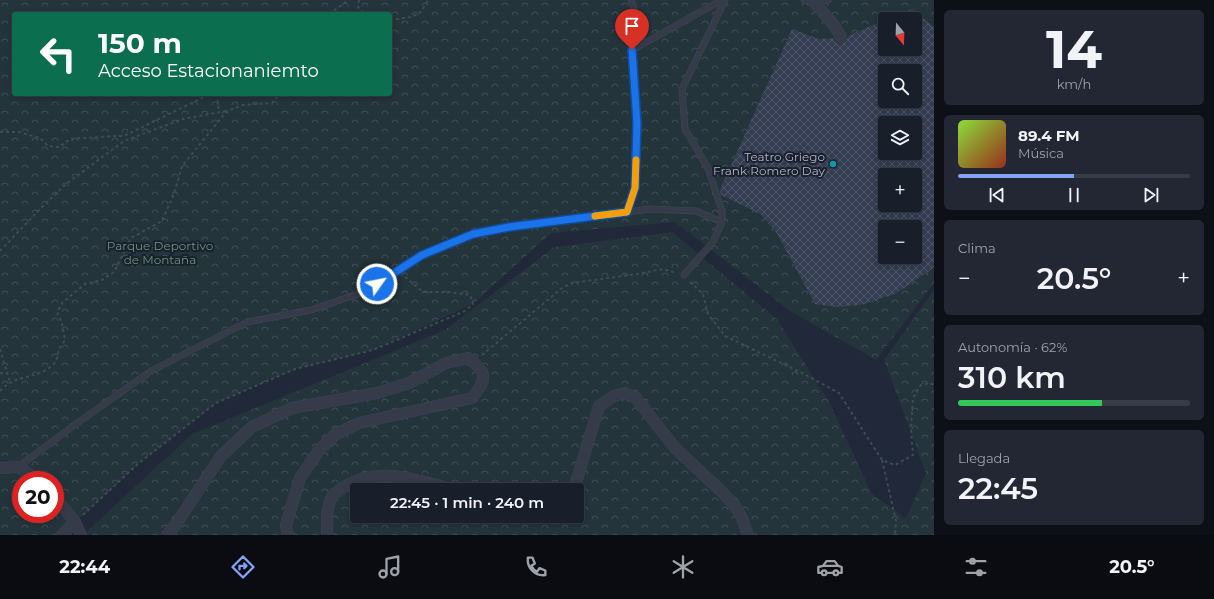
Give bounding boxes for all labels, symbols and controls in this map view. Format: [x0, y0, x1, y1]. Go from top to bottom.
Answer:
pin [615, 9, 649, 50]
north arrow [878, 12, 922, 56]
map controls [878, 12, 922, 264]
icon: arrive [621, 15, 643, 37]
text: 14 [1046, 18, 1102, 81]
text: 150 m [98, 26, 182, 60]
icon: left [32, 28, 84, 80]
text: Acceso Estacionaniemto [98, 60, 319, 82]
button: search [878, 64, 922, 108]
text: km/h [1057, 76, 1091, 92]
button: layers [878, 116, 922, 160]
text: 89.4 FM [1018, 126, 1080, 145]
text: Música [1018, 145, 1064, 161]
place label: Teatro Griego Frank Romero Day [713, 149, 825, 178]
marker: Teatro Griego Frank Romero Day [828, 159, 838, 169]
button: + [878, 168, 922, 212]
icon: previous [986, 184, 1008, 206]
icon: pause [1063, 184, 1085, 206]
icon: next [1140, 184, 1162, 206]
button: − [878, 220, 922, 264]
park label: Parque Deportivo de Montaña [107, 238, 213, 267]
text: Clima [958, 240, 996, 256]
text: 20.5° [1037, 260, 1111, 297]
position arrow [356, 263, 398, 305]
text: − [958, 265, 971, 292]
text: + [1177, 265, 1190, 292]
text: Autonomía · 62% [958, 339, 1067, 355]
text: 310 km [958, 359, 1066, 396]
text: Llegada [958, 450, 1010, 466]
text: 22:45 [958, 470, 1038, 507]
speed limit sign: 20 [12, 471, 64, 523]
text: 22:45 · 1 min · 240 m [390, 493, 544, 512]
icon: directions [229, 553, 257, 581]
icon: music [376, 553, 404, 581]
icon: phone [522, 553, 550, 581]
icon: climate [669, 553, 697, 581]
icon: car [816, 553, 844, 581]
icon: filters [962, 553, 990, 581]
text: 22:44 [59, 556, 110, 578]
text: 20.5° [1109, 556, 1155, 578]

